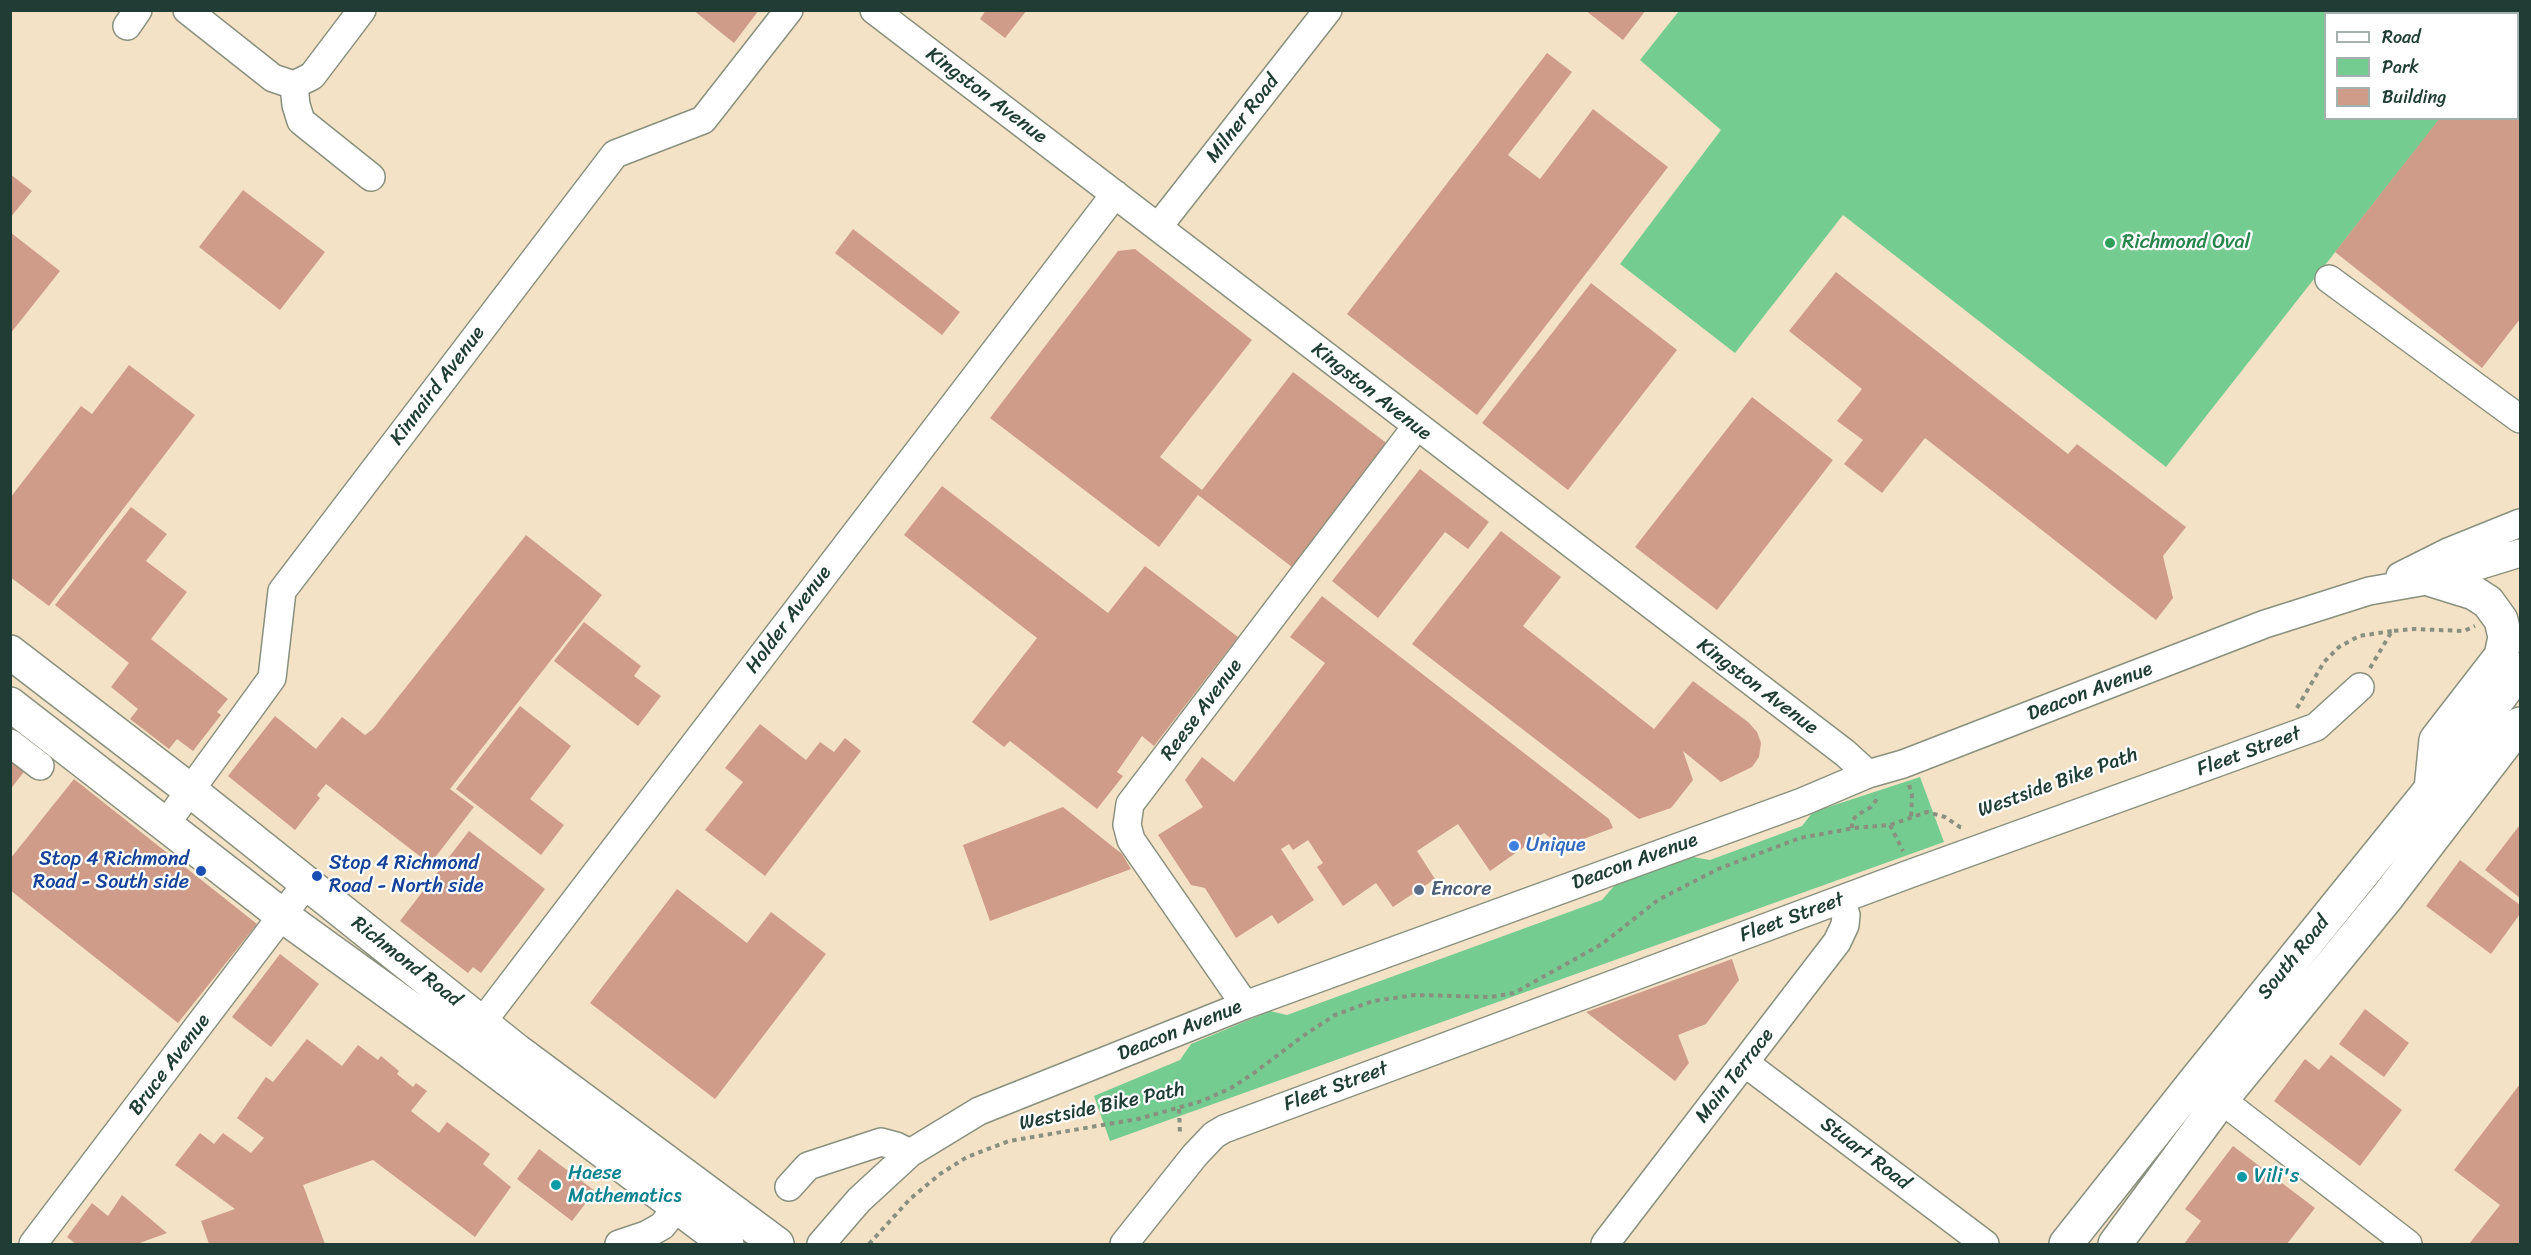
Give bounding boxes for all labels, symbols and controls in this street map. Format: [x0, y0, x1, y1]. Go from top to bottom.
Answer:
legend [2324, 12, 2519, 120]
text: Road [2382, 21, 2421, 53]
street label: Kingston Avenue [921, 43, 1051, 149]
text: Park [2382, 51, 2419, 83]
street label: Milner Road [1201, 70, 1285, 168]
text: Building [2382, 81, 2446, 113]
place label: Richmond Oval [2122, 231, 2250, 255]
marker: Richmond Oval [2103, 236, 2117, 250]
street label: Kinnaird Avenue [386, 322, 490, 450]
street label: Kingston Avenue [1306, 338, 1436, 446]
street label: Holder Avenue [741, 562, 837, 678]
street label: Kingston Avenue [1692, 634, 1822, 740]
street label: Reese Avenue [1156, 655, 1248, 765]
street label: Deacon Avenue [2024, 657, 2156, 727]
street label: Fleet Street [2194, 722, 2304, 782]
street label: Westside Bike Path [1975, 743, 2141, 823]
street label: Deacon Avenue [1569, 828, 1701, 896]
place label: Unique [1526, 834, 1586, 858]
marker: Unique [1507, 839, 1521, 853]
place label: Stop 4 Richmond Road - South side [33, 848, 189, 895]
place label: Stop 4 Richmond Road - North side [329, 852, 484, 899]
marker: Stop 4 Richmond Road - South side [194, 864, 208, 878]
marker: Stop 4 Richmond Road - North side [310, 869, 324, 883]
place label: Encore [1431, 878, 1491, 902]
marker: Encore [1412, 883, 1426, 897]
street label: Fleet Street [1737, 888, 1847, 948]
street label: South Road [2253, 911, 2335, 1005]
street label: Richmond Road [346, 912, 466, 1012]
street label: Deacon Avenue [1114, 995, 1246, 1067]
street label: Bruce Avenue [124, 1010, 216, 1120]
street label: Main Terrace [1691, 1024, 1779, 1128]
street label: Fleet Street [1281, 1057, 1391, 1117]
street label: Westside Bike Path [1017, 1078, 1187, 1136]
street label: Stuart Road [1815, 1112, 1915, 1196]
place label: Haese Mathematics [568, 1162, 682, 1209]
place label: Vili's [2254, 1165, 2299, 1189]
marker: Vili's [2235, 1170, 2249, 1184]
marker: Haese Mathematics [549, 1178, 563, 1192]

